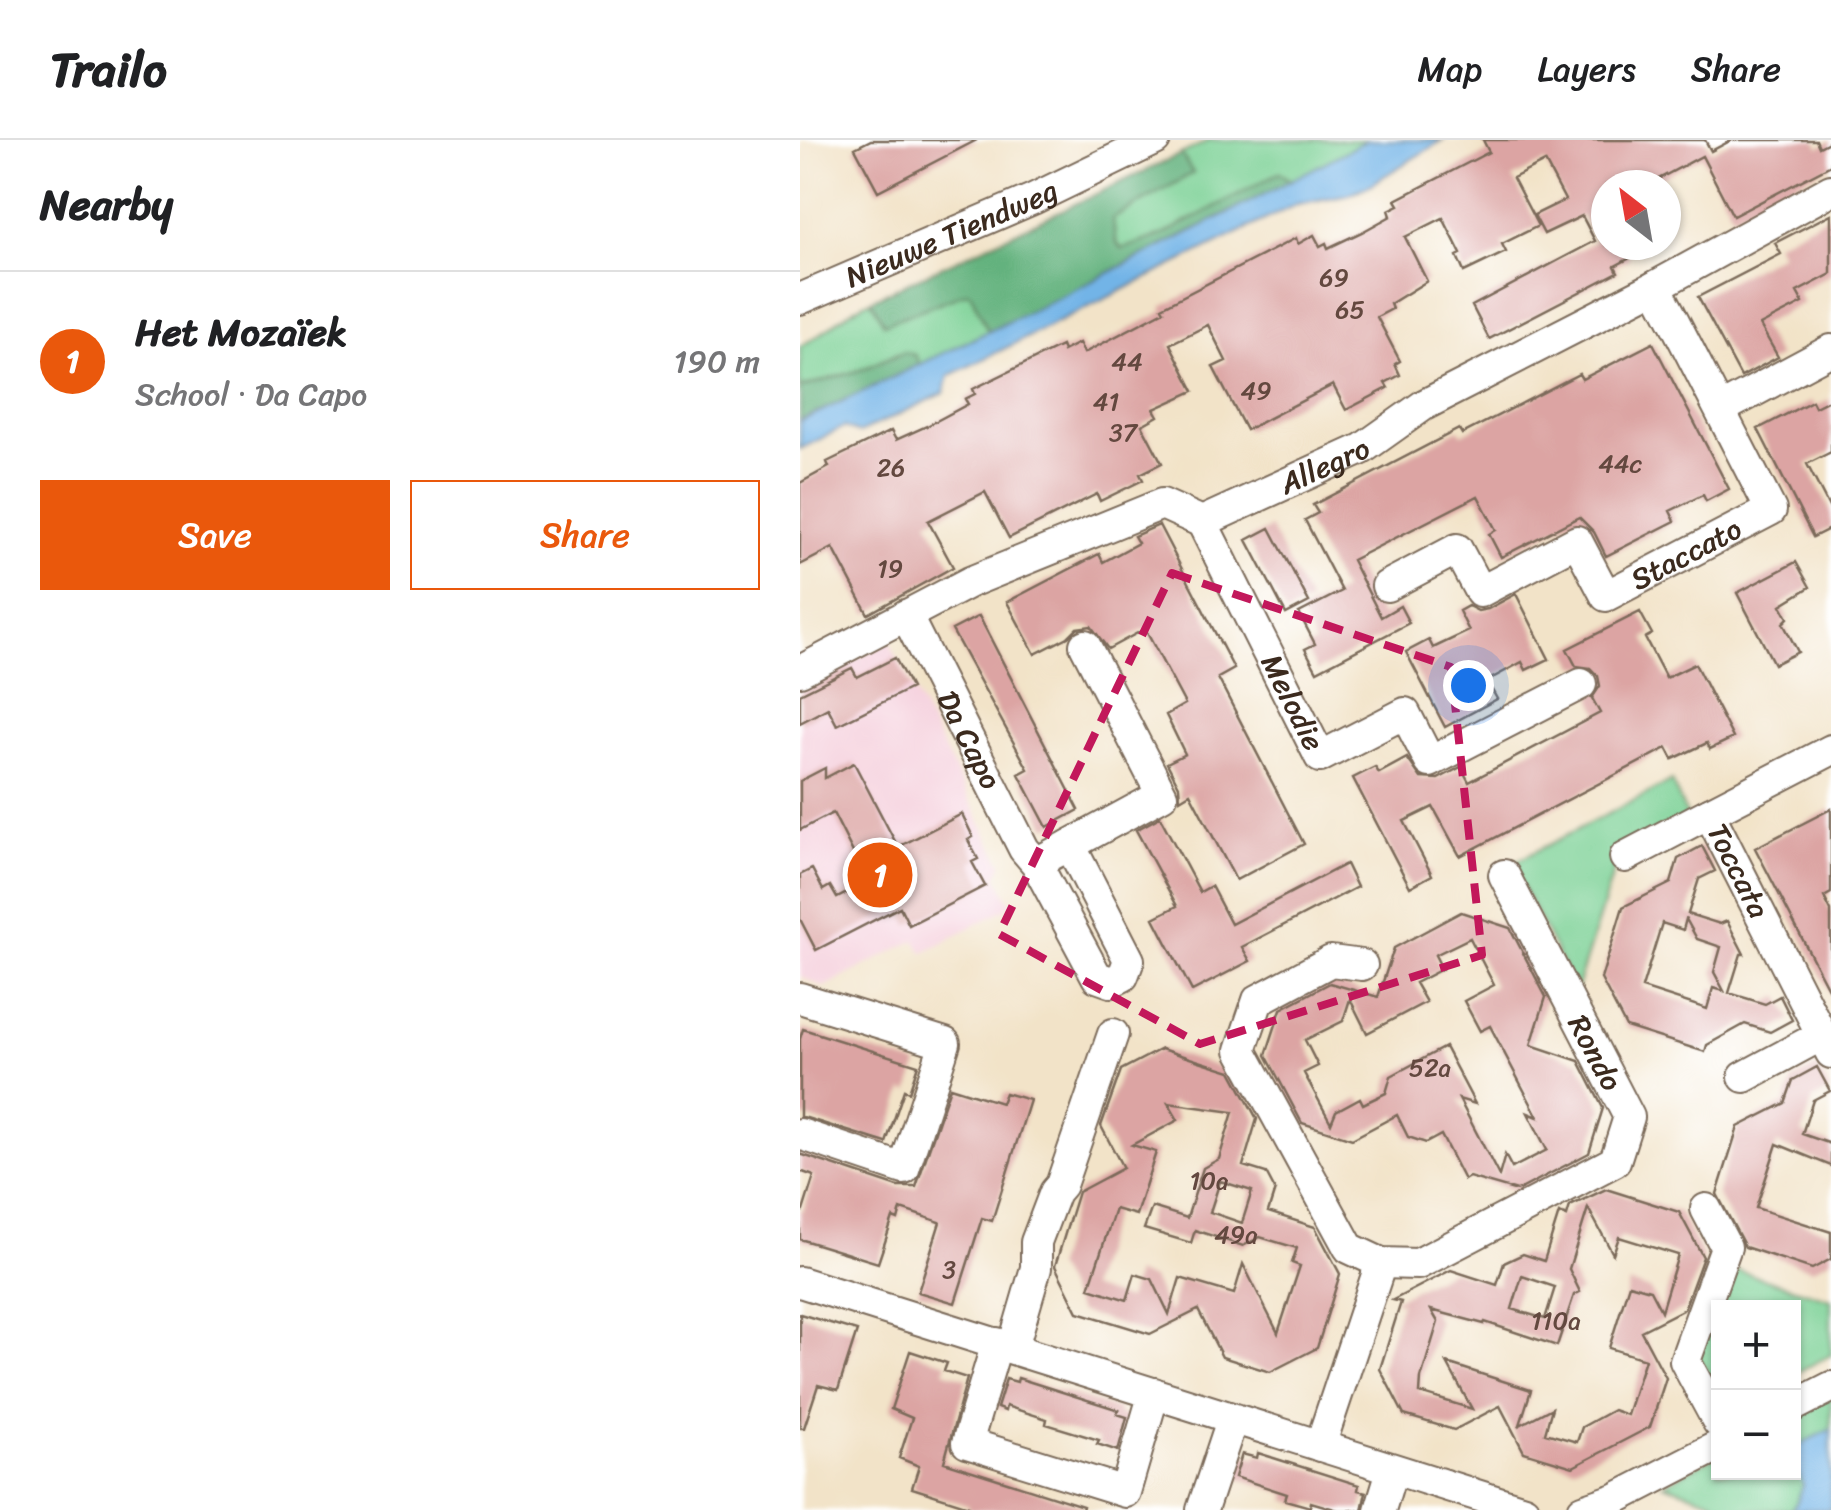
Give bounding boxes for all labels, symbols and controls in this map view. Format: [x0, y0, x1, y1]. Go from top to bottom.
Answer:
text: Trailo [50, 27, 167, 112]
text: Map [1418, 38, 1482, 100]
text: Layers [1537, 38, 1636, 100]
text: Share [1691, 38, 1781, 100]
street label: Nieuwe Tiendweg [837, 164, 1067, 304]
text: Nearby [40, 168, 173, 242]
north arrow [1591, 170, 1681, 260]
house number: 69 [1319, 255, 1349, 300]
house number: 65 [1335, 287, 1365, 332]
text: Het Mozaïek [135, 299, 347, 366]
text: 1 [66, 333, 79, 390]
text: 190 m [674, 333, 760, 390]
house number: 44 [1111, 339, 1143, 384]
text: School · Da Capo [135, 366, 367, 423]
house number: 49 [1241, 368, 1271, 413]
house number: 41 [1093, 379, 1119, 424]
house number: 37 [1109, 410, 1139, 455]
street label: Allegro [1270, 422, 1379, 511]
house number: 44c [1598, 441, 1642, 486]
house number: 26 [877, 445, 905, 490]
button: Save [40, 480, 390, 590]
button: Share [410, 480, 760, 590]
street label: Staccato [1620, 503, 1752, 606]
house number: 19 [877, 546, 903, 591]
street label: Melodie [1245, 644, 1340, 761]
your location [1443, 660, 1494, 711]
street label: Da Capo [921, 681, 1017, 799]
street label: Toccata [1691, 813, 1785, 928]
pin: 1 [848, 838, 912, 912]
street label: Rondo [1552, 1005, 1638, 1101]
house number: 52a [1409, 1045, 1451, 1090]
house number: 10a [1189, 1158, 1229, 1203]
house number: 49a [1214, 1212, 1258, 1257]
house number: 3 [942, 1247, 956, 1292]
house number: 110a [1531, 1298, 1581, 1343]
map controls [1711, 1300, 1801, 1480]
button: + [1711, 1300, 1801, 1390]
button: − [1711, 1390, 1801, 1480]

